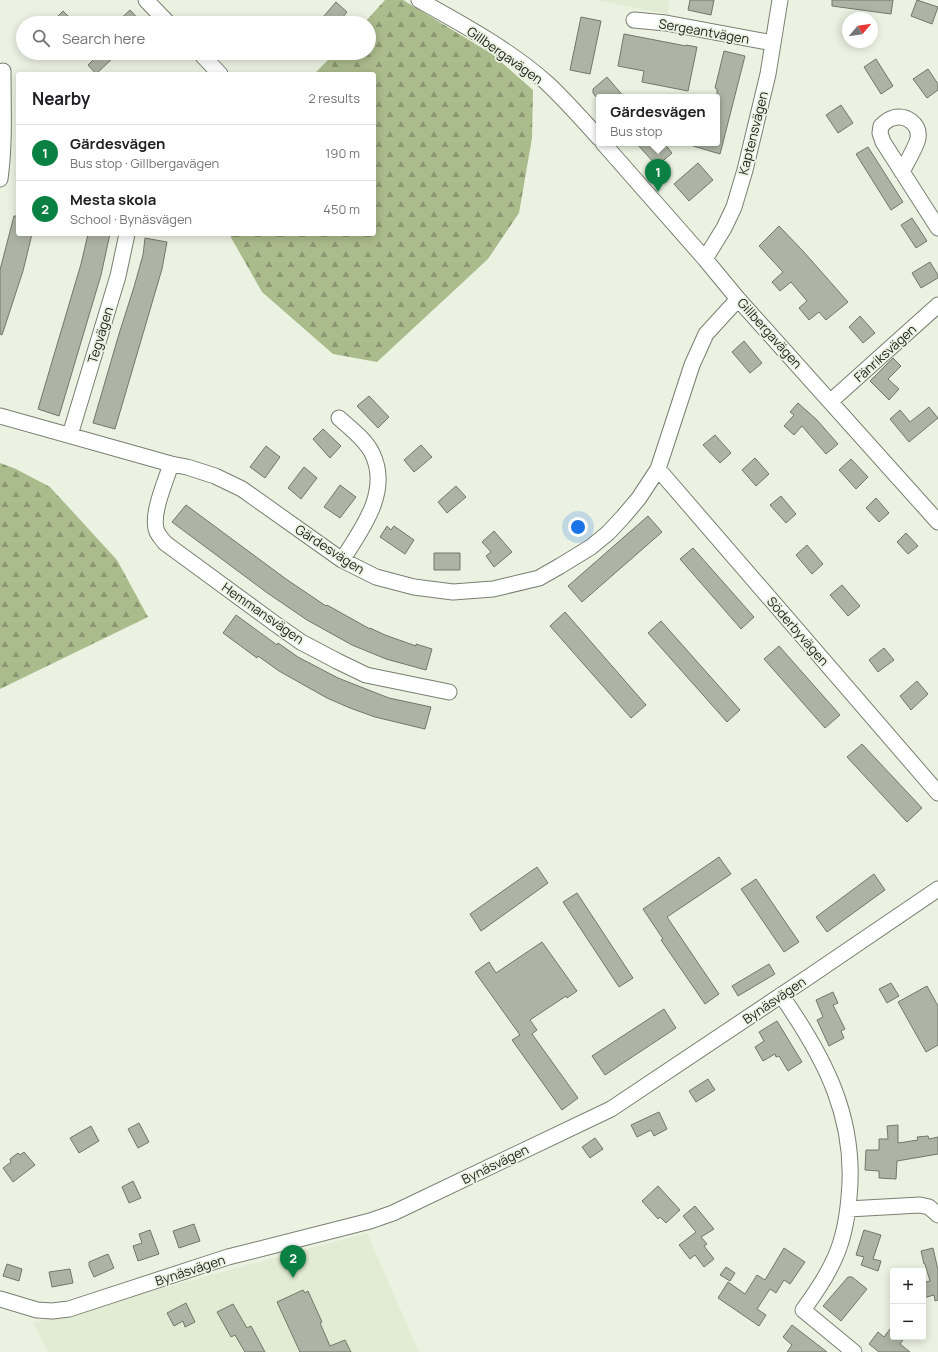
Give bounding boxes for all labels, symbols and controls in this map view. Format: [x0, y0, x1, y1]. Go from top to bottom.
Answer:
north arrow [842, 12, 878, 48]
street label: Sergeantvägen [657, 14, 751, 48]
search box [16, 16, 376, 60]
street label: Gillbergavägen [463, 22, 547, 88]
icon: search [30, 27, 52, 49]
text: Search here [62, 28, 145, 49]
text: Nearby [32, 87, 90, 110]
text: 2 results [308, 89, 360, 107]
street label: Kaptensvägen [734, 89, 772, 177]
popup [596, 94, 720, 146]
text: Gärdesvägen [610, 101, 706, 122]
text: Bus stop [610, 122, 663, 140]
text: Gärdesvägen [70, 133, 165, 154]
text: 1 [42, 144, 48, 162]
text: 190 m [325, 144, 360, 162]
text: Bus stop · Gillbergavägen [70, 154, 219, 172]
pin: 1 [645, 159, 671, 192]
text: Mesta skola [70, 189, 156, 210]
text: 2 [41, 200, 49, 218]
text: 450 m [323, 200, 360, 218]
text: School · Bynäsvägen [70, 210, 192, 228]
street label: Gillbergavägen [734, 294, 806, 372]
street label: Tegvägen [83, 305, 117, 365]
street label: Fänriksvägen [850, 320, 920, 386]
your location [568, 517, 588, 537]
street label: Gärdesvägen [292, 520, 368, 578]
street label: Hemmansvägen [218, 578, 308, 648]
street label: Söderbyvägen [763, 593, 833, 669]
street label: Bynäsvägen [739, 972, 809, 1028]
street label: Bynäsvägen [458, 1140, 532, 1188]
pin: 2 [280, 1245, 306, 1278]
street label: Bynäsvägen [153, 1250, 227, 1290]
map controls [890, 1268, 926, 1340]
button: + [890, 1268, 926, 1304]
button: − [890, 1304, 926, 1340]

